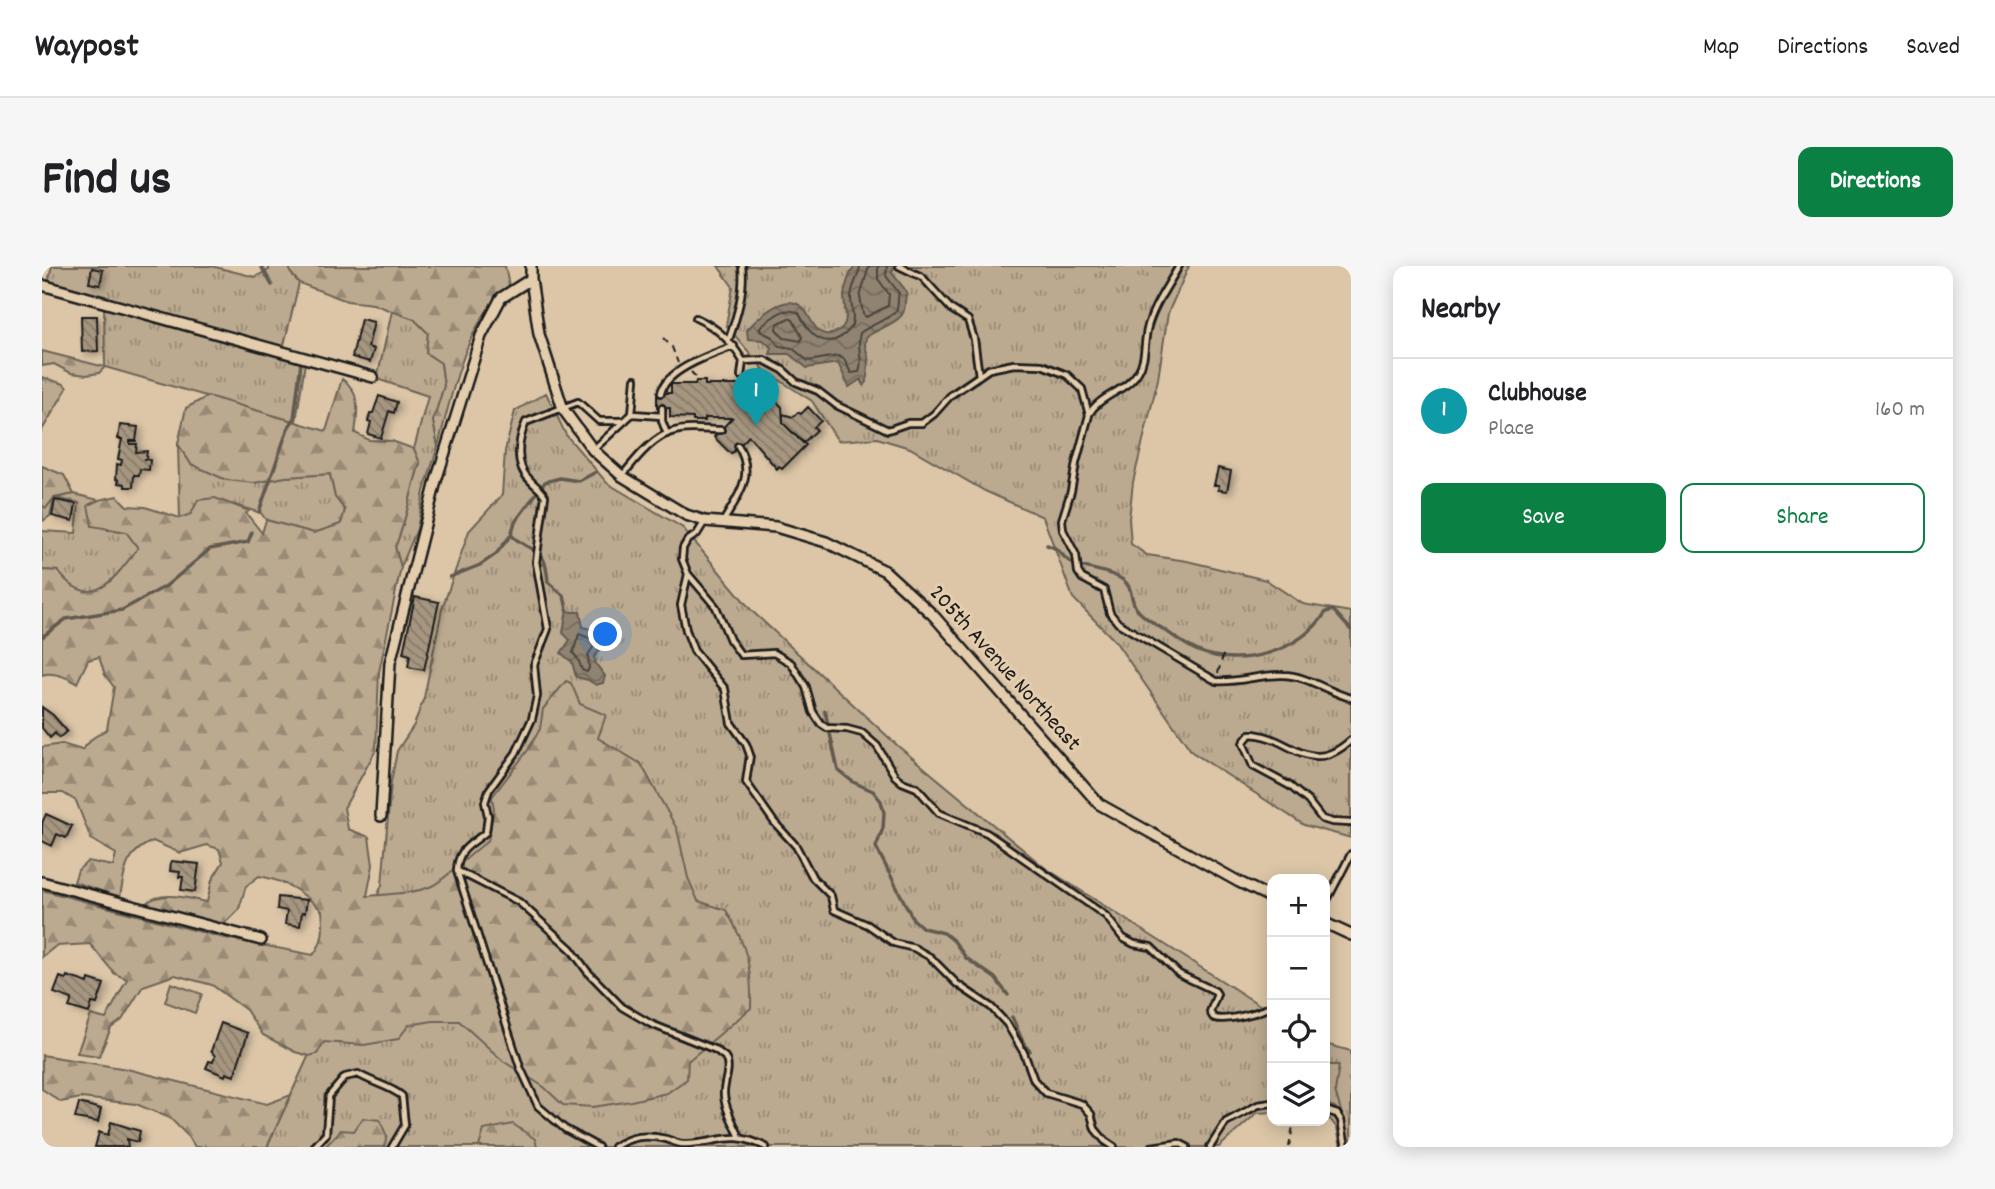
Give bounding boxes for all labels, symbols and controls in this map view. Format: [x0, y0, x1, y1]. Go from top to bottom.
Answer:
text: Waypost [35, 25, 139, 72]
text: Map [1703, 31, 1739, 65]
text: Directions [1777, 31, 1868, 65]
text: Saved [1906, 31, 1960, 65]
text: Find us [42, 147, 171, 217]
button: Directions [1798, 147, 1953, 217]
text: Nearby [1421, 290, 1499, 333]
pin: 1 [733, 368, 779, 426]
text: Clubhouse [1488, 376, 1587, 413]
text: 1 [1441, 394, 1447, 427]
text: 160 m [1875, 394, 1925, 427]
text: Place [1488, 413, 1534, 446]
button: Save [1421, 483, 1666, 553]
button: Share [1680, 483, 1925, 553]
street label: 205th Avenue Northeast [920, 578, 1088, 760]
your location [588, 617, 622, 651]
map controls [1267, 874, 1330, 1126]
button: + [1267, 874, 1330, 937]
button: − [1267, 937, 1330, 1000]
button: locate [1267, 1000, 1330, 1063]
button: layers [1267, 1063, 1330, 1126]

